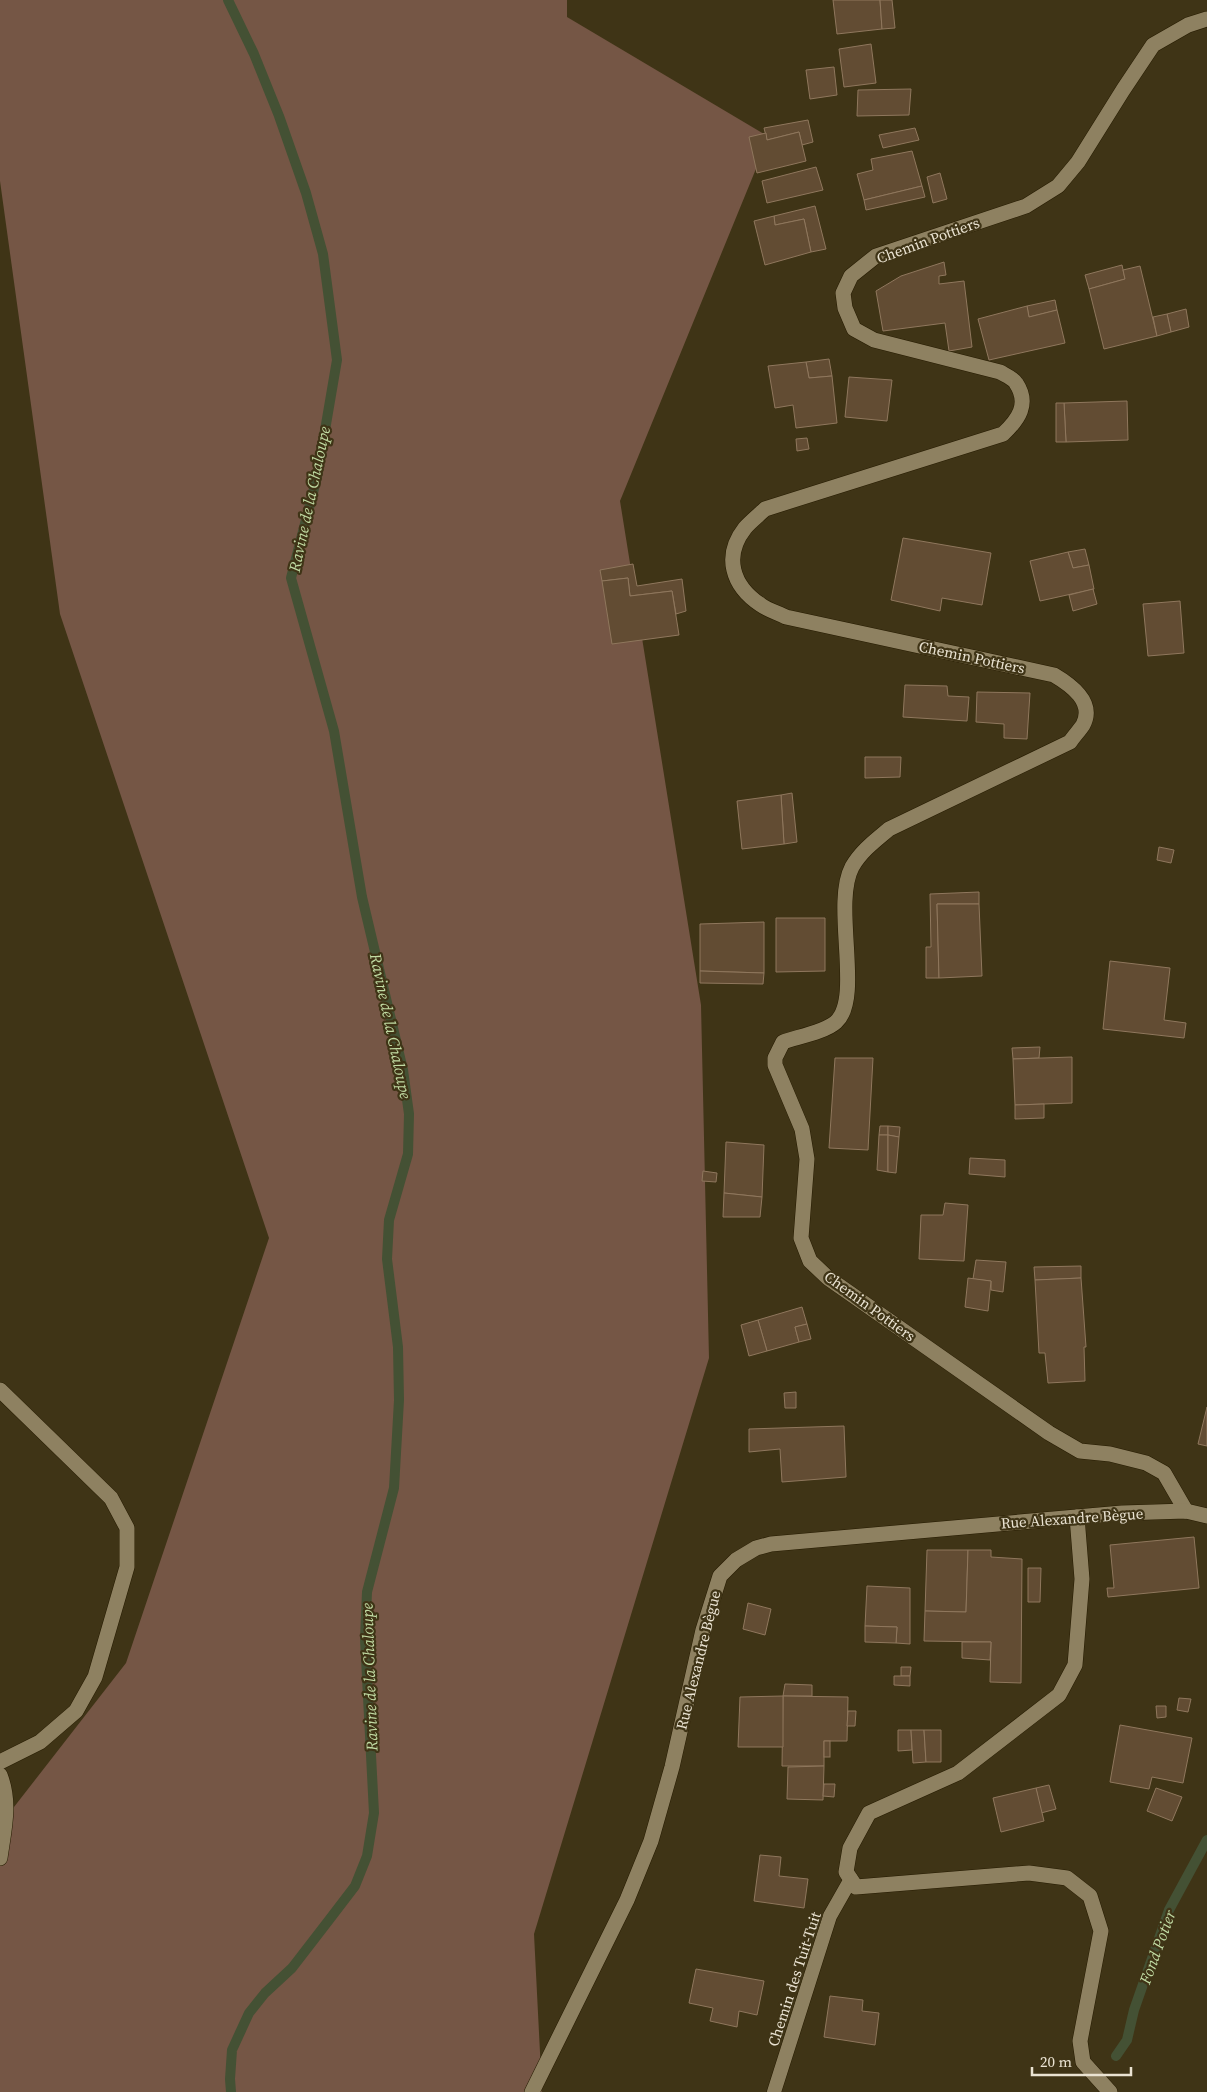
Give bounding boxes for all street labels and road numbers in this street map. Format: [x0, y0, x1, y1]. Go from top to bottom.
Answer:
street label: Chemin Pottiers [874, 212, 982, 268]
street label: Chemin Pottiers [917, 635, 1027, 679]
street label: Chemin Pottiers [820, 1266, 920, 1346]
street label: Rue Alexandre Bègue [1000, 1503, 1144, 1533]
street label: Rue Alexandre Bègue [671, 1588, 726, 1732]
street label: Chemin des Tuit-Tuit [762, 1909, 826, 2049]

